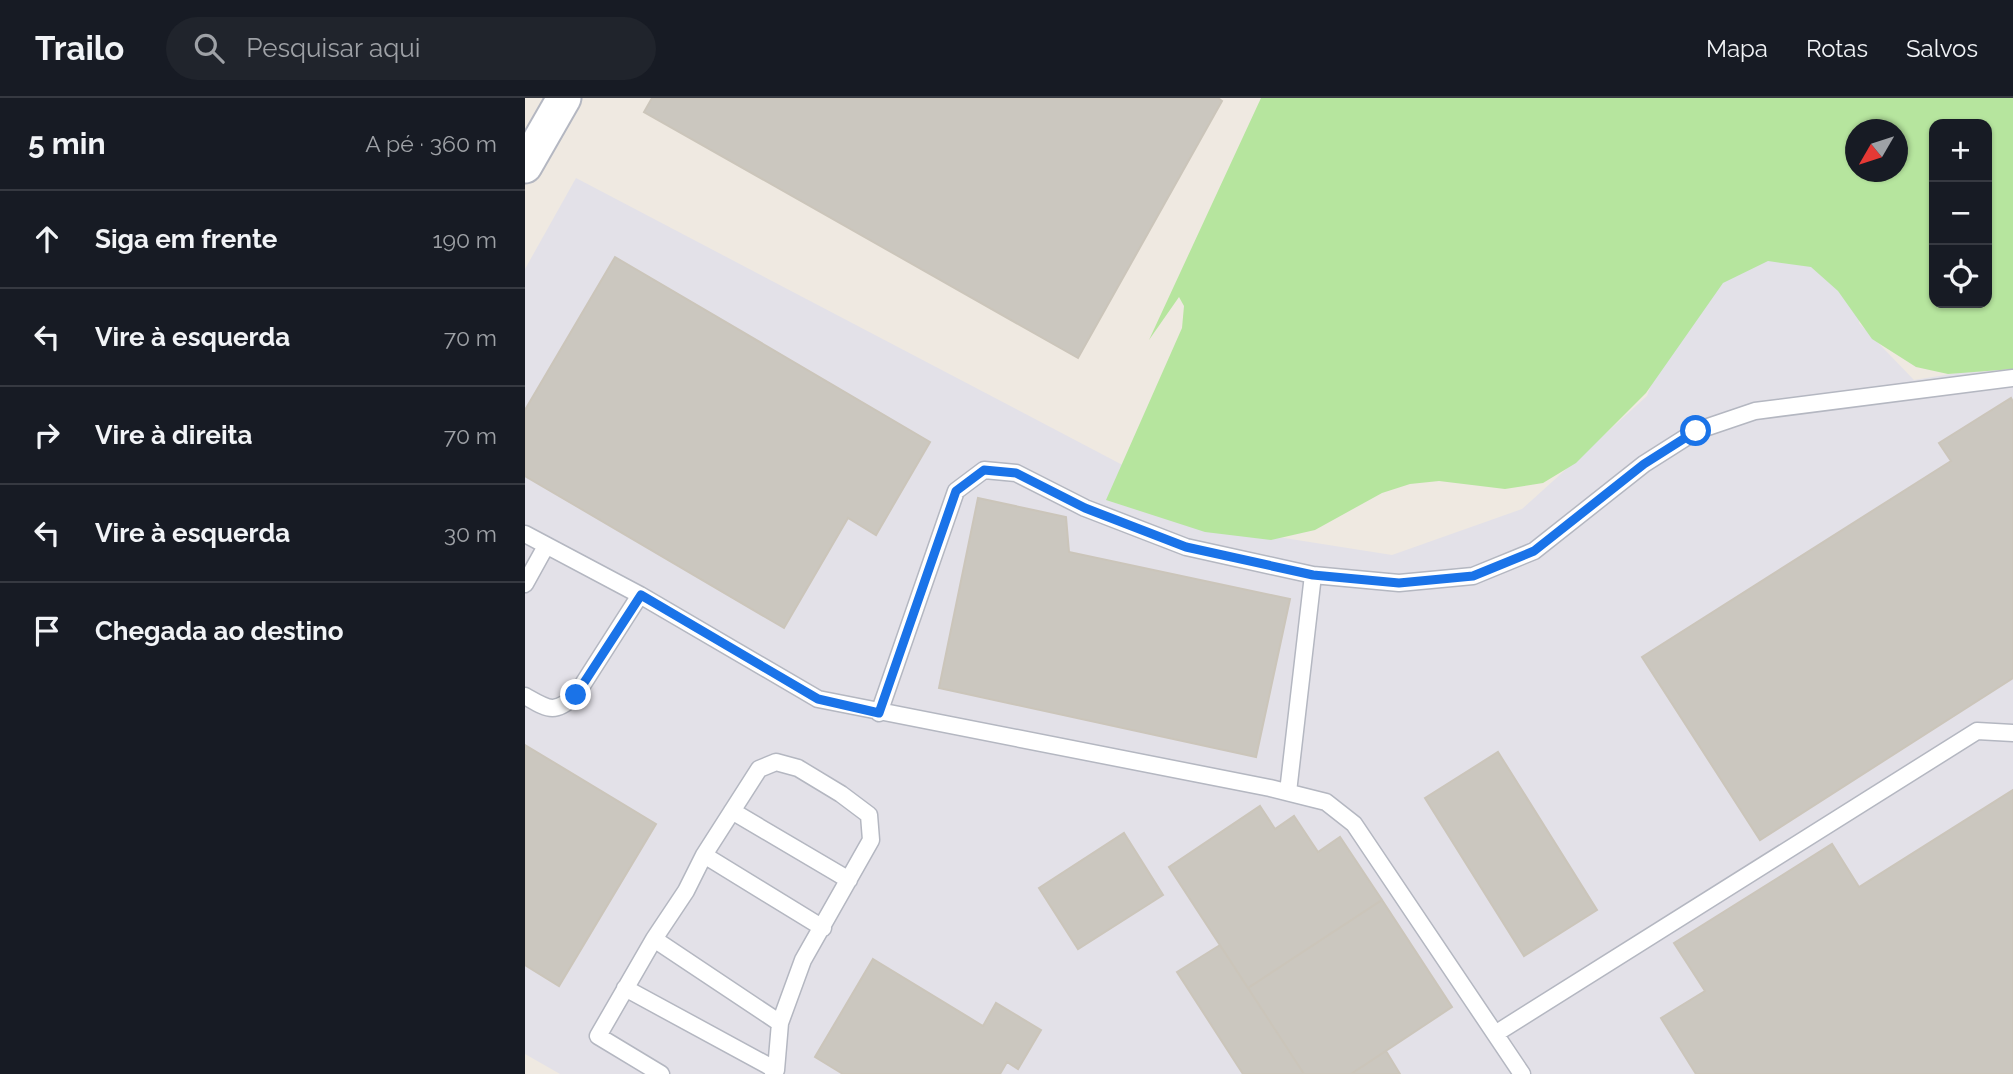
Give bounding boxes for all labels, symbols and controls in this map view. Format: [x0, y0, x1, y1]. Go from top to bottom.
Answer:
search box [166, 17, 656, 80]
text: Trailo [35, 29, 124, 68]
icon: search [190, 29, 228, 67]
text: Pesquisar aqui [246, 33, 420, 63]
text: Mapa [1706, 34, 1768, 63]
text: Rotas [1806, 34, 1868, 63]
text: Salvos [1906, 34, 1978, 63]
north arrow [1845, 119, 1908, 182]
map controls [1929, 119, 1992, 308]
button: + [1929, 119, 1992, 182]
text: 5 min [28, 126, 106, 161]
text: A pé · 360 m [365, 130, 497, 157]
button: − [1929, 182, 1992, 245]
icon: ahead [28, 220, 66, 258]
text: Siga em frente [95, 224, 277, 254]
text: 190 m [433, 226, 497, 253]
button: locate [1929, 245, 1992, 308]
icon: left [28, 318, 66, 356]
text: Vire à esquerda [95, 322, 290, 352]
text: 70 m [444, 324, 497, 351]
route start [1680, 415, 1711, 446]
icon: right [28, 416, 66, 454]
text: Vire à direita [95, 420, 252, 450]
text: 70 m [444, 422, 497, 449]
icon: left [28, 514, 66, 552]
text: Vire à esquerda [95, 518, 290, 548]
text: 30 m [444, 520, 497, 547]
icon: arrive [28, 612, 66, 650]
text: Chegada ao destino [95, 616, 344, 646]
route end [560, 679, 591, 710]

